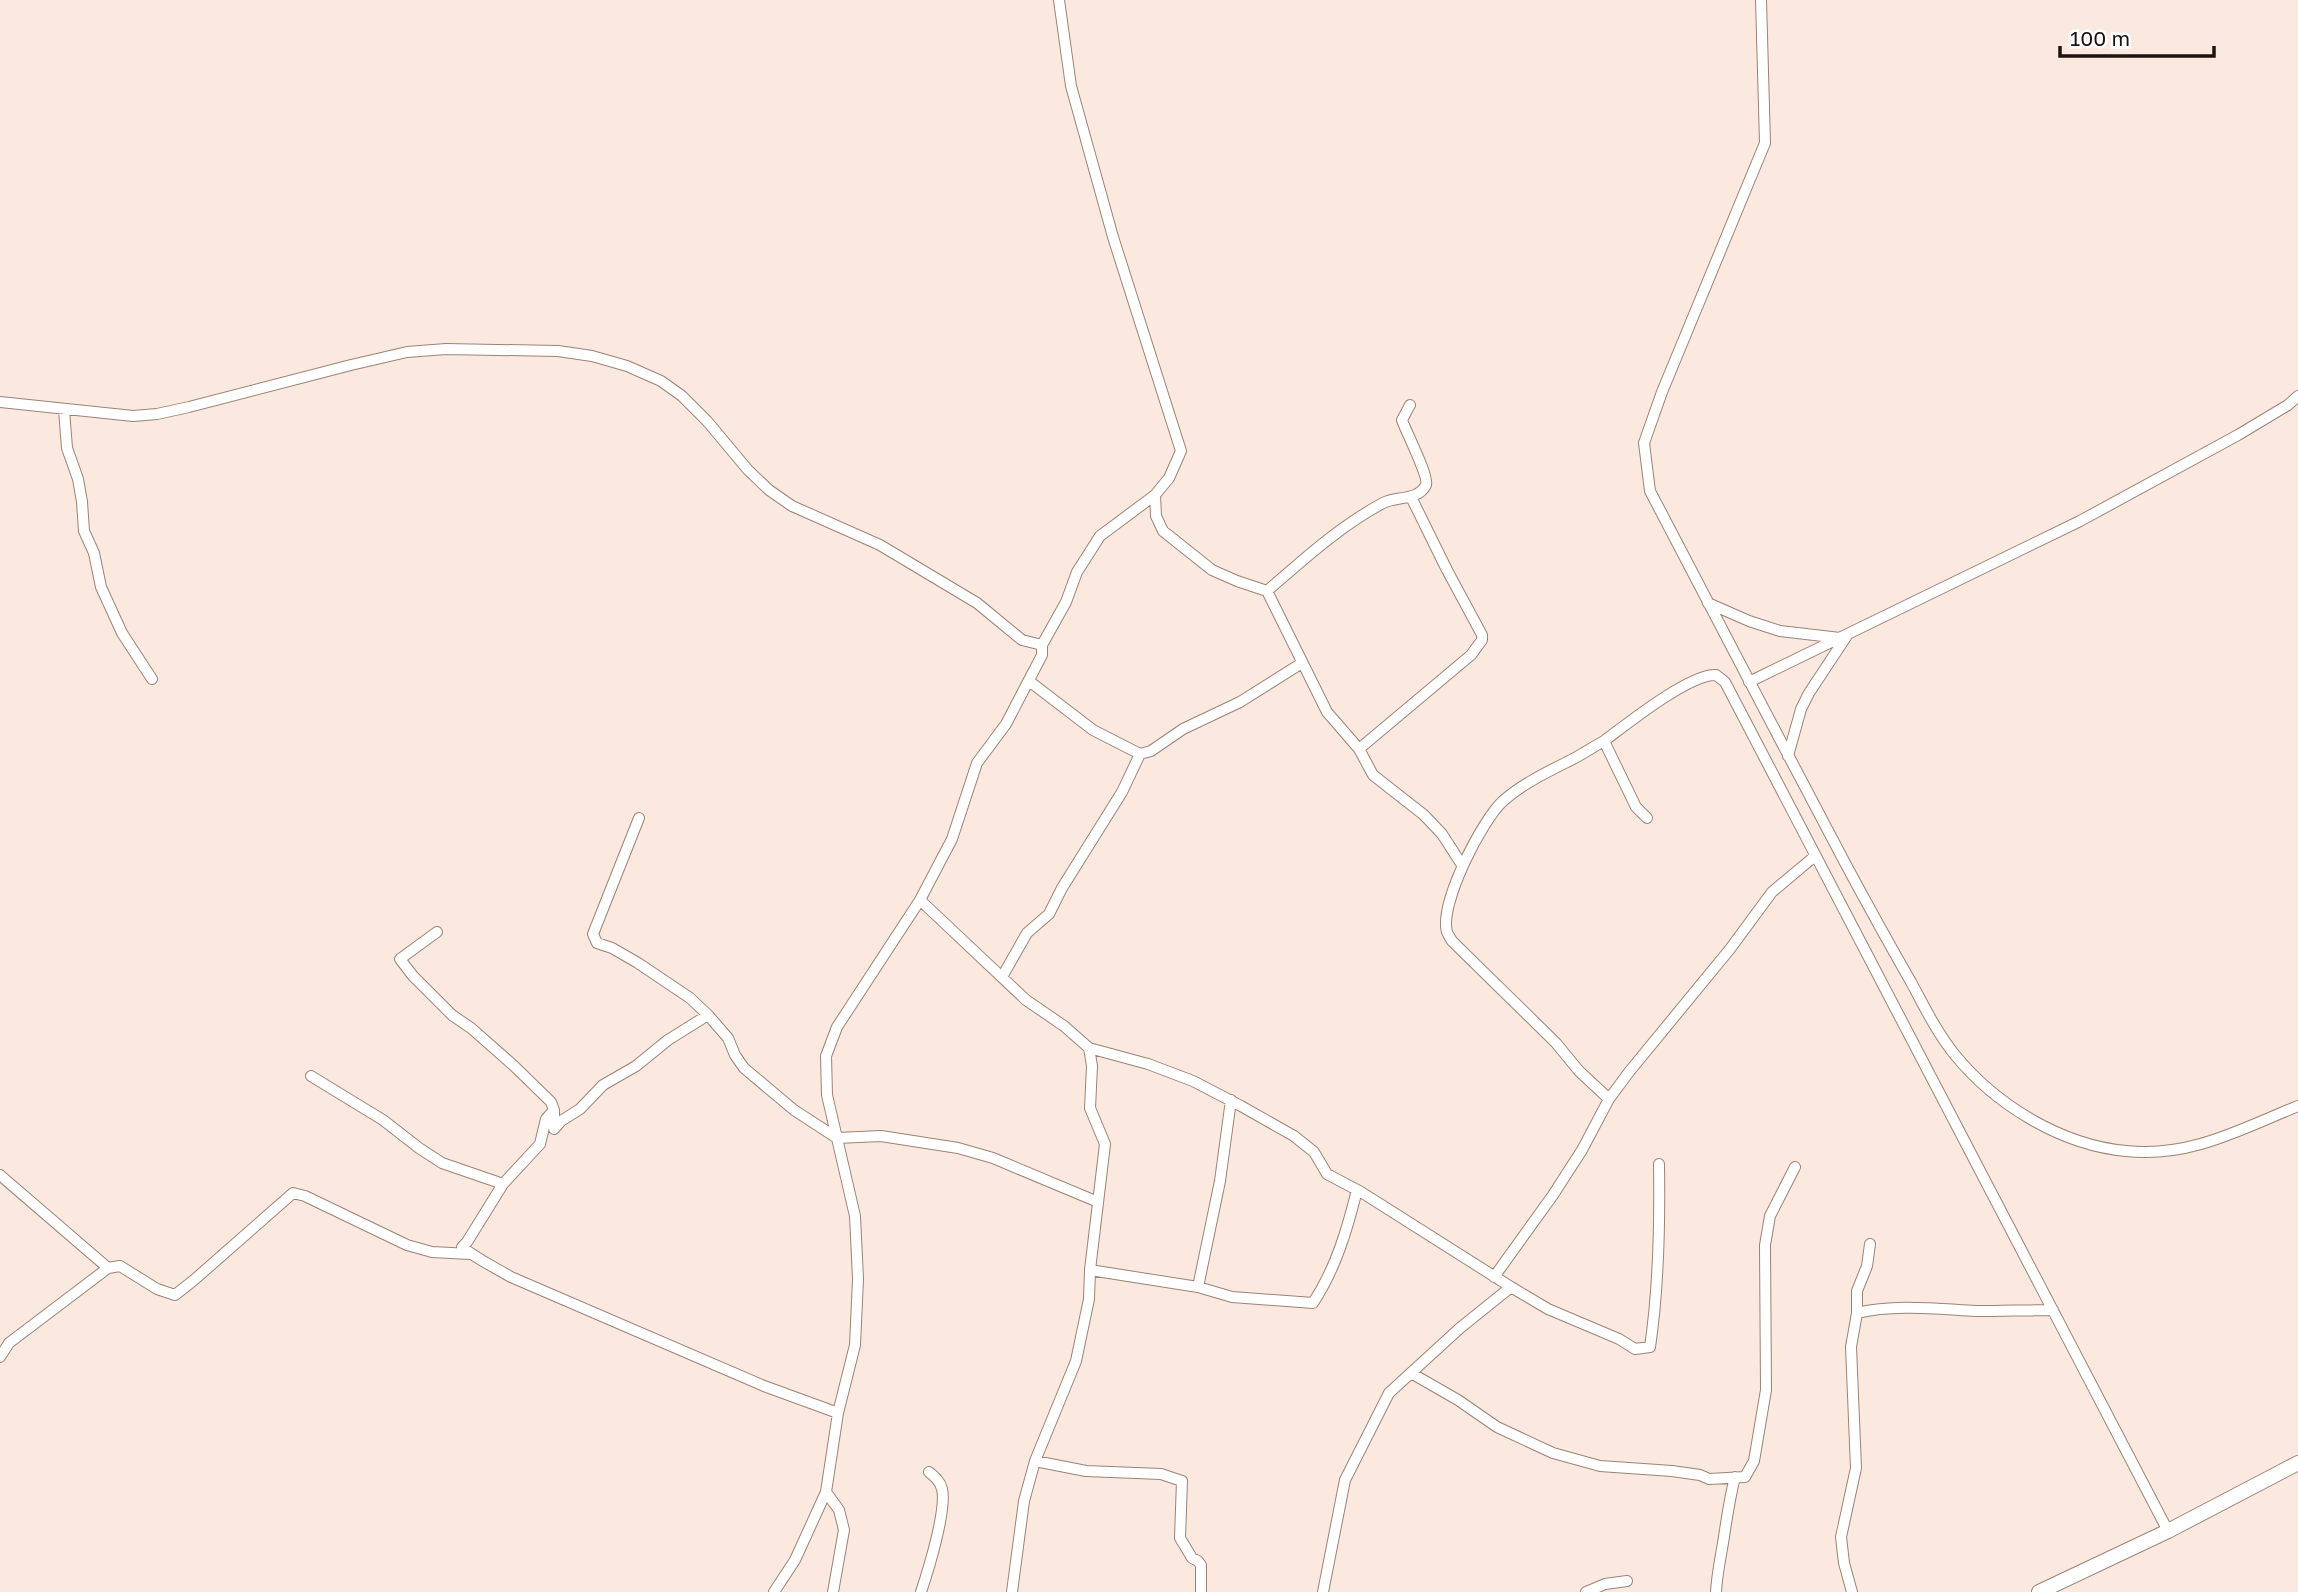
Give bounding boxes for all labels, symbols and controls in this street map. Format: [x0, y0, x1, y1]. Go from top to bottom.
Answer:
scale bar [2060, 14, 2214, 58]
text: 100 m [2070, 25, 2130, 51]

